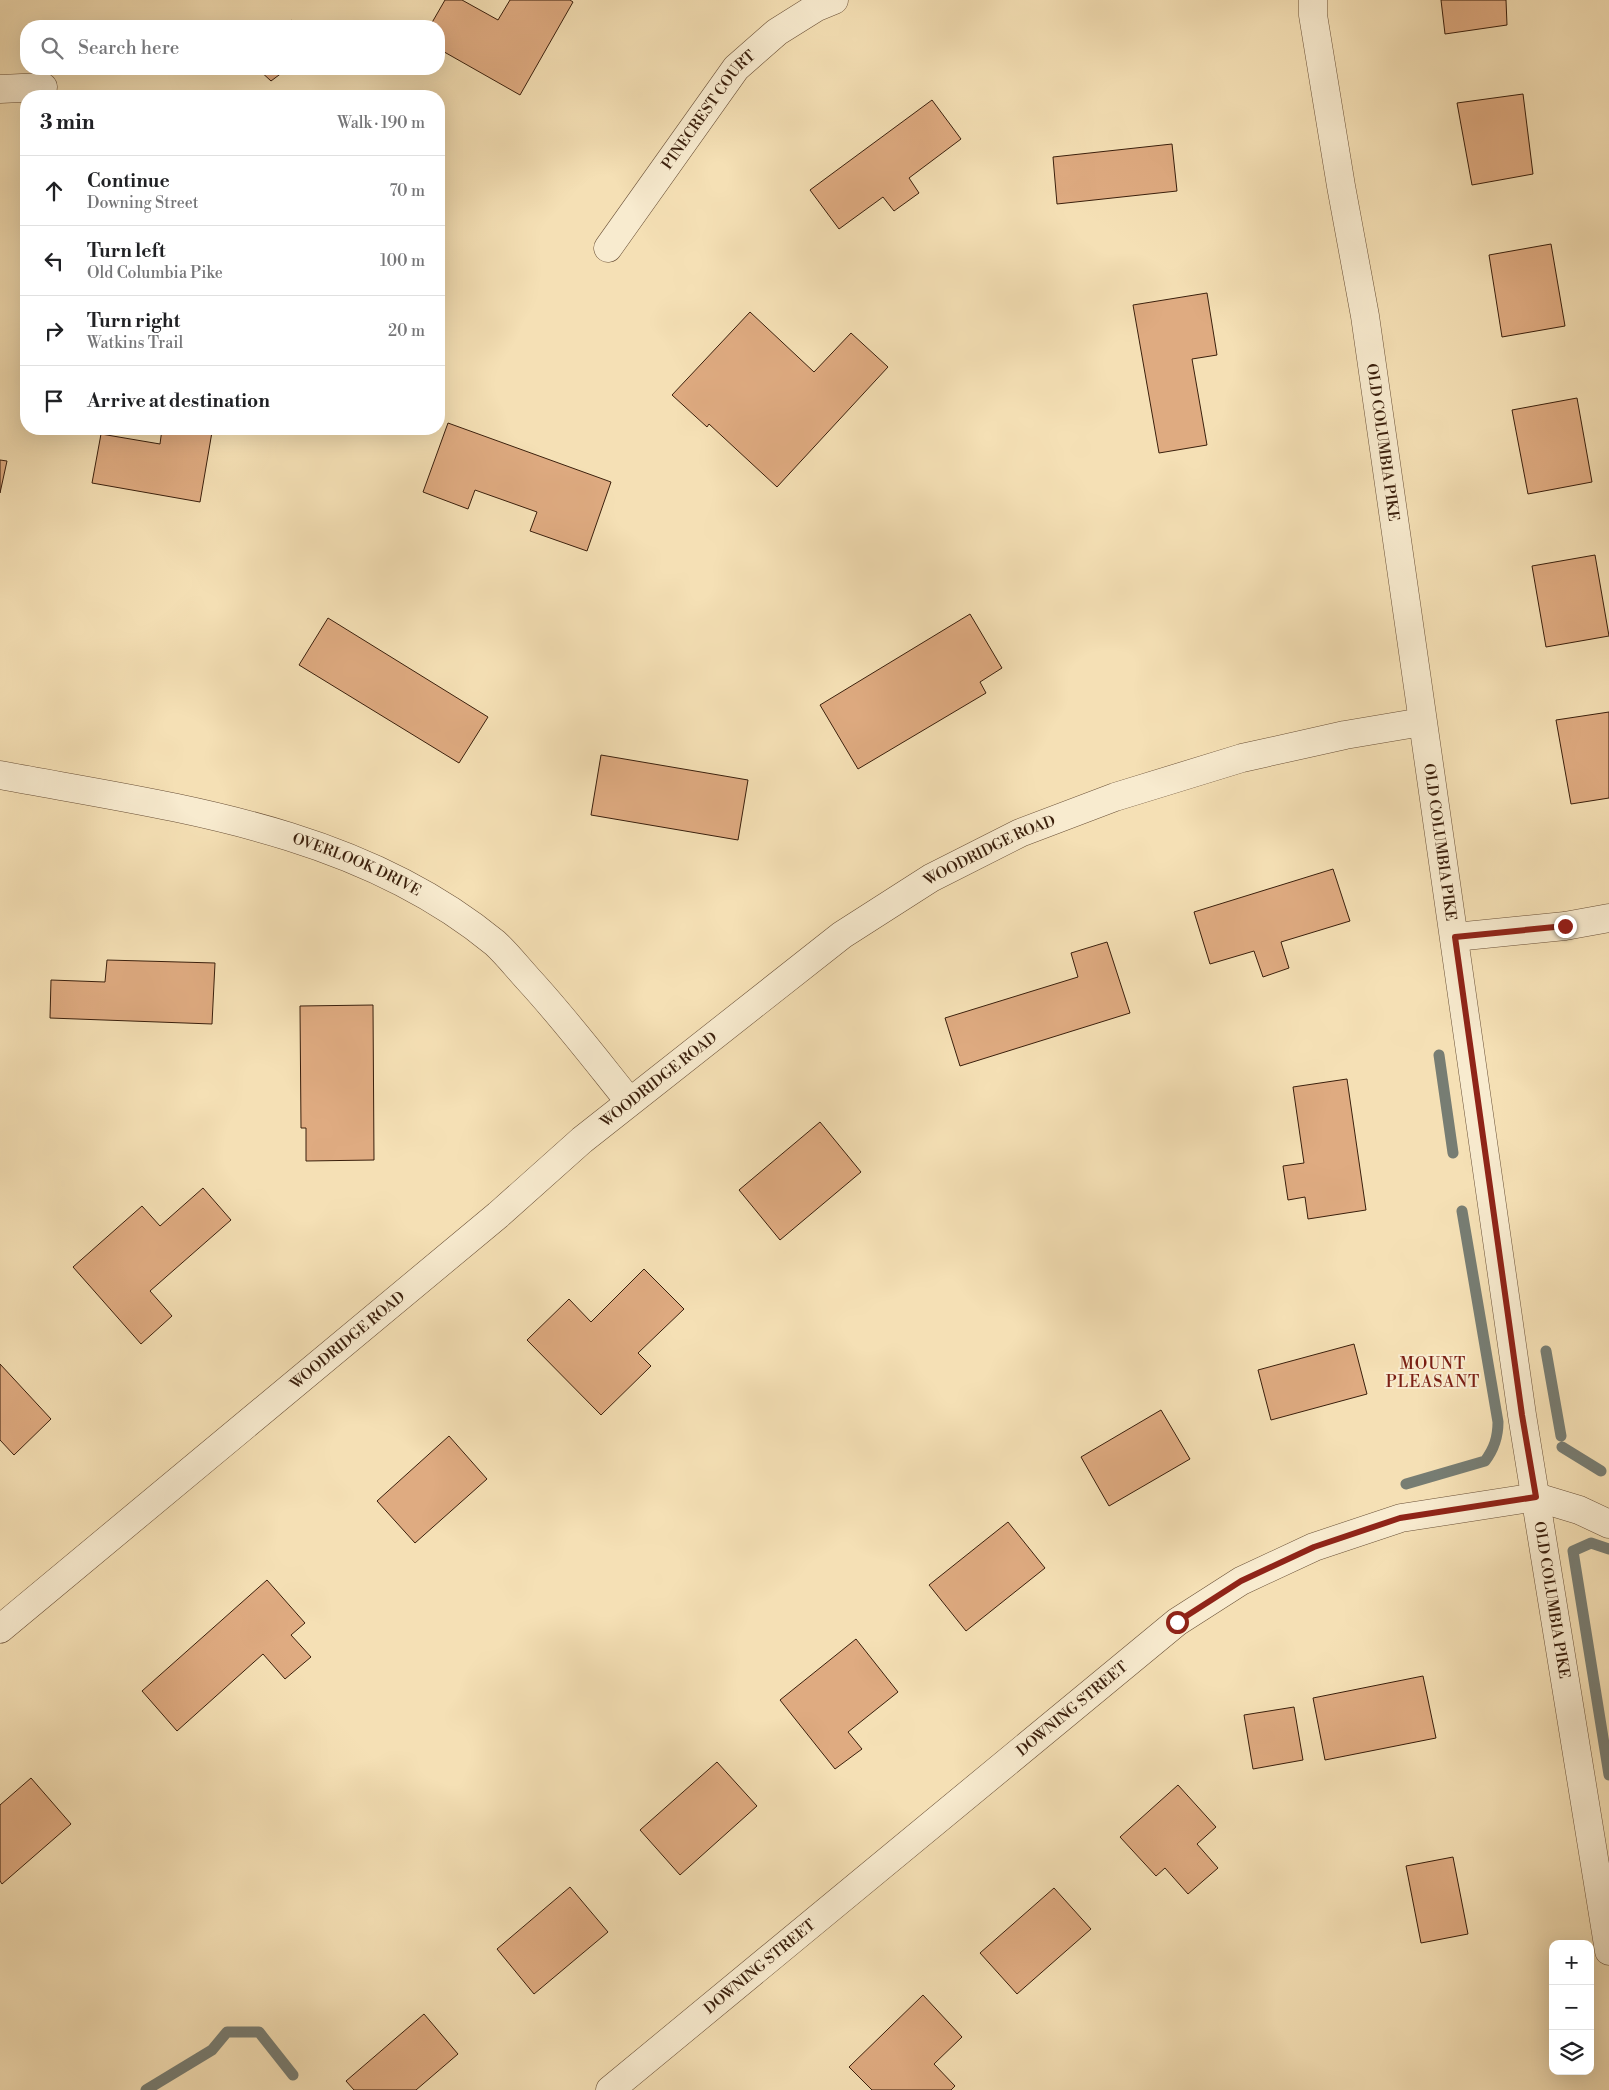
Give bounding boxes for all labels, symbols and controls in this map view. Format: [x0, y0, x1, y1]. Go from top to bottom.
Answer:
search box [20, 20, 445, 75]
icon: search [38, 34, 66, 62]
text: Search here [78, 36, 179, 60]
street label: PINECREST COURT [658, 46, 760, 173]
text: 3 min [40, 110, 95, 136]
text: Walk · 190 m [337, 113, 425, 133]
text: Continue [87, 169, 170, 193]
icon: ahead [40, 177, 68, 205]
text: 70 m [389, 181, 425, 201]
text: Downing Street [87, 193, 199, 213]
text: Turn left [87, 239, 166, 263]
icon: left [40, 247, 68, 275]
text: 100 m [380, 251, 425, 271]
text: Old Columbia Pike [87, 263, 223, 283]
text: Turn right [87, 309, 180, 333]
icon: right [40, 317, 68, 345]
text: 20 m [388, 321, 425, 341]
text: Watkins Trail [87, 333, 183, 353]
street label: OLD COLUMBIA PIKE [1362, 362, 1403, 522]
icon: arrive [40, 387, 68, 415]
text: Arrive at destination [87, 389, 270, 413]
street label: OLD COLUMBIA PIKE [1419, 762, 1460, 922]
street label: WOODRIDGE ROAD [920, 811, 1058, 891]
street label: OVERLOOK DRIVE [290, 829, 424, 901]
route end [1554, 915, 1577, 938]
street label: WOODRIDGE ROAD [596, 1028, 721, 1132]
street label: WOODRIDGE ROAD [286, 1287, 409, 1394]
district label: MOUNT PLEASANT [1386, 1354, 1480, 1392]
street label: OLD COLUMBIA PIKE [1529, 1520, 1574, 1680]
route start [1166, 1611, 1189, 1634]
street label: DOWNING STREET [1013, 1657, 1132, 1761]
street label: DOWNING STREET [700, 1915, 820, 2018]
map controls [1549, 1940, 1594, 2075]
button: + [1549, 1940, 1594, 1985]
button: − [1549, 1985, 1594, 2030]
button: layers [1549, 2030, 1594, 2075]

